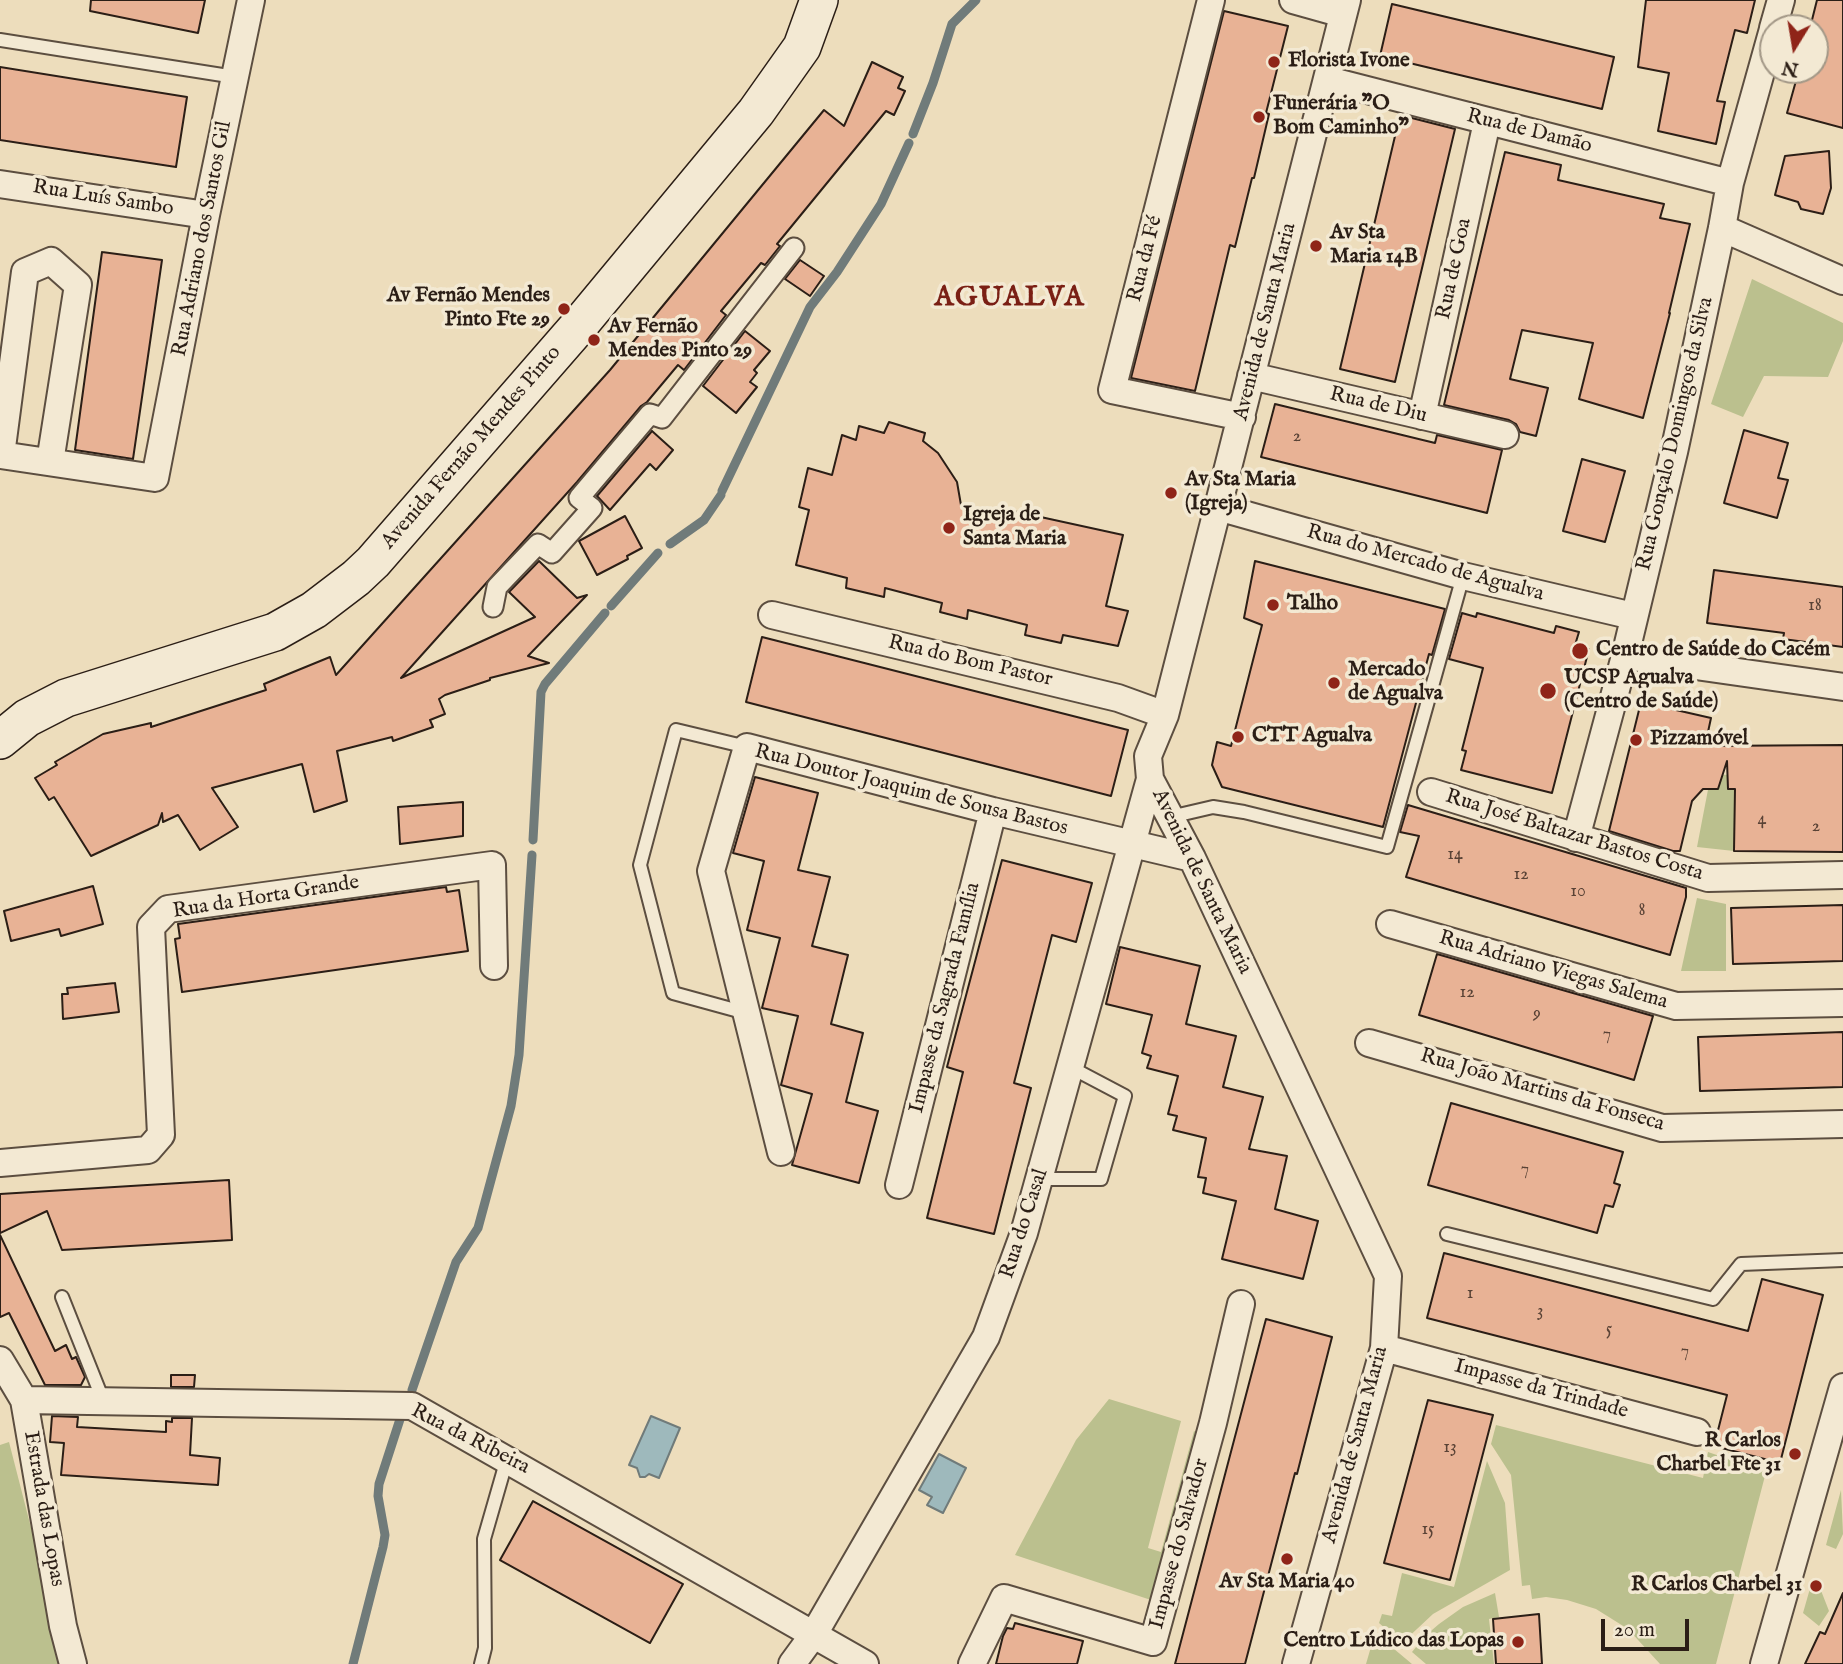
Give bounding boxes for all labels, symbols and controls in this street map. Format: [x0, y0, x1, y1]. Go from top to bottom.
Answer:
north arrow [1759, 14, 1829, 84]
place label: Florista Ivone [1288, 49, 1410, 75]
marker: Florista Ivone [1266, 54, 1282, 70]
text: N [1780, 54, 1801, 81]
place label: Funerária "O Bom Caminho" [1273, 92, 1409, 142]
street label: Rua de Damão [1464, 104, 1594, 160]
marker: Funerária "O Bom Caminho" [1251, 109, 1267, 125]
street label: Rua Adriano dos Santos Gil [168, 119, 238, 359]
street label: Rua Luís Sambo [31, 175, 175, 223]
street label: Rua da Fé [1123, 213, 1169, 305]
street label: Rua de Goa [1432, 216, 1478, 322]
street label: Avenida de Santa Maria [1229, 221, 1303, 423]
place label: Av Sta Maria 14B [1330, 221, 1418, 271]
marker: Av Sta Maria 14B [1308, 238, 1324, 254]
district label: AGUALVA [935, 282, 1085, 316]
place label: Av Fernão Mendes Pinto Fte 29 [387, 284, 550, 334]
street label: Rua Gonçalo Domingos da Silva [1632, 295, 1720, 573]
marker: Av Fernão Mendes Pinto Fte 29 [556, 301, 572, 317]
place label: Av Fernão Mendes Pinto 29 [608, 315, 752, 365]
marker: Av Fernão Mendes Pinto 29 [586, 332, 602, 348]
street label: Avenida Fernão Mendes Pinto [377, 341, 567, 555]
street label: Rua de Diu [1327, 383, 1429, 429]
house number: 2 [1293, 426, 1301, 448]
place label: Av Sta Maria (Igreja) [1185, 468, 1296, 518]
marker: Av Sta Maria (Igreja) [1163, 485, 1179, 501]
place label: Igreja de Santa Maria [963, 503, 1066, 553]
marker: Igreja de Santa Maria [941, 520, 957, 536]
street label: Rua do Mercado de Agualva [1304, 520, 1546, 608]
place label: Talho [1287, 592, 1338, 618]
house number: 18 [1808, 595, 1822, 617]
marker: Talho [1265, 597, 1281, 613]
street label: Rua do Bom Pastor [885, 631, 1055, 693]
place label: Centro de Saúde do Cacém [1596, 638, 1830, 664]
marker: Centro de Saúde do Cacém [1570, 641, 1590, 661]
place label: Mercado de Agualva [1348, 658, 1443, 708]
place label: UCSP Agualva (Centro de Saúde) [1564, 666, 1718, 716]
marker: Mercado de Agualva [1326, 675, 1342, 691]
marker: UCSP Agualva (Centro de Saúde) [1538, 681, 1558, 701]
place label: CTT Agualva [1252, 724, 1372, 750]
place label: Pizzamóvel [1650, 727, 1748, 753]
marker: CTT Agualva [1230, 729, 1246, 745]
marker: Pizzamóvel [1628, 732, 1644, 748]
street label: Rua Doutor Joaquim de Sousa Bastos [752, 740, 1070, 842]
street label: Avenida de Santa Maria [1145, 785, 1257, 979]
street label: Rua José Baltazar Bastos Costa [1442, 785, 1706, 887]
house number: 4 [1758, 809, 1766, 831]
house number: 2 [1812, 816, 1820, 838]
house number: 14 [1447, 844, 1463, 866]
house number: 12 [1513, 864, 1529, 886]
street label: Rua da Horta Grande [171, 871, 361, 925]
street label: Impasse da Sagrada Família [905, 880, 987, 1116]
house number: 10 [1570, 881, 1586, 903]
house number: 8 [1638, 900, 1646, 922]
street label: Rua Adriano Viegas Salema [1436, 926, 1670, 1016]
house number: 12 [1459, 982, 1475, 1004]
house number: 9 [1533, 1003, 1541, 1025]
house number: 7 [1603, 1024, 1611, 1046]
street label: Rua João Martins da Fonseca [1417, 1044, 1667, 1138]
house number: 7 [1521, 1159, 1529, 1181]
street label: Rua do Casal [995, 1166, 1055, 1282]
house number: 1 [1467, 1283, 1473, 1305]
house number: 3 [1537, 1301, 1543, 1323]
house number: 5 [1606, 1319, 1612, 1341]
house number: 7 [1681, 1341, 1689, 1363]
street label: Avenida de Santa Maria [1318, 1344, 1394, 1546]
street label: Impasse da Trindade [1451, 1355, 1631, 1425]
street label: Rua da Ribeira [406, 1399, 534, 1481]
street label: Estrada das Lopas [17, 1429, 69, 1589]
place label: R Carlos Charbel Fte 31 [1657, 1429, 1781, 1479]
house number: 13 [1443, 1437, 1457, 1459]
marker: R Carlos Charbel Fte 31 [1787, 1446, 1803, 1462]
street label: Impasse do Salvador [1145, 1456, 1215, 1632]
house number: 15 [1421, 1519, 1435, 1541]
marker: Av Sta Maria 40 [1279, 1551, 1295, 1567]
place label: Av Sta Maria 40 [1219, 1570, 1355, 1596]
place label: R Carlos Charbel 31 [1631, 1573, 1802, 1599]
marker: R Carlos Charbel 31 [1808, 1578, 1824, 1594]
scale bar [1605, 1604, 1692, 1648]
text: 20 m [1614, 1617, 1655, 1644]
place label: Centro Lúdico das Lopas [1283, 1629, 1504, 1655]
marker: Centro Lúdico das Lopas [1510, 1634, 1526, 1650]

